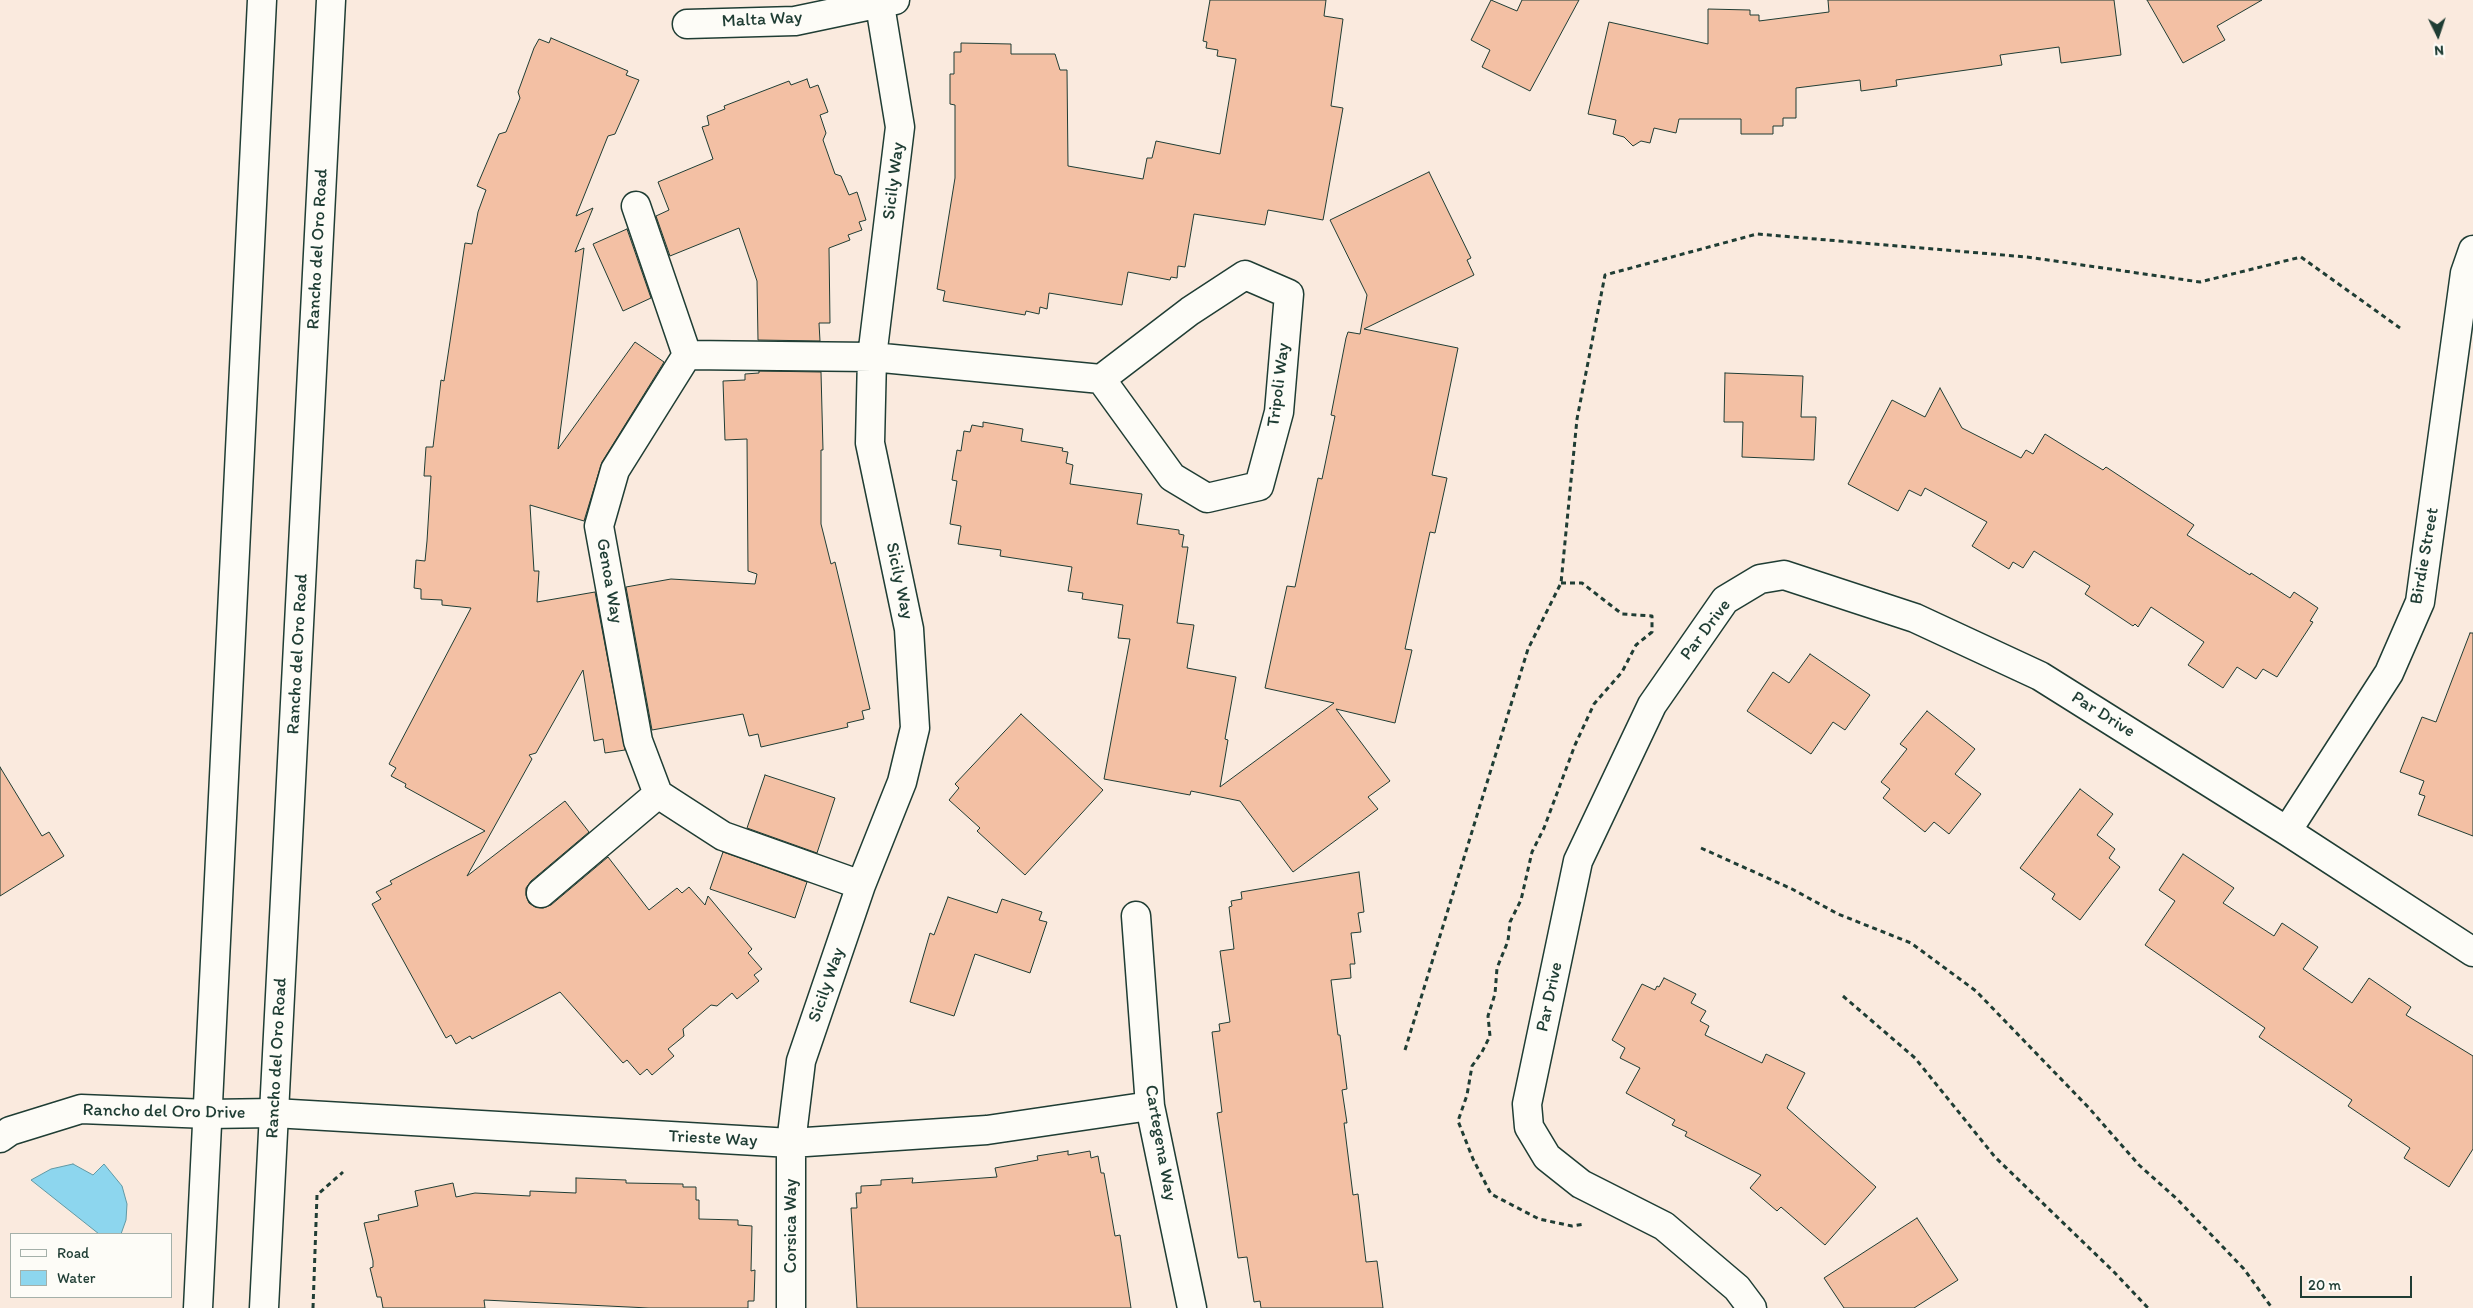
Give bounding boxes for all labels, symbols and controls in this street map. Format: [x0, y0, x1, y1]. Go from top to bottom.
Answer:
street label: Malta Way [721, 7, 803, 33]
north arrow [2413, 10, 2463, 60]
text: N [2434, 42, 2444, 59]
street label: Sicily Way [879, 141, 909, 221]
street label: Rancho del Oro Road [303, 168, 333, 330]
street label: Tripoli Way [1263, 342, 1295, 428]
street label: Birdie Street [2406, 506, 2444, 606]
street label: Genoa Way [591, 537, 627, 625]
street label: Sicily Way [880, 541, 918, 621]
street label: Rancho del Oro Road [283, 573, 313, 735]
street label: Par Drive [1676, 595, 1736, 665]
street label: Par Drive [2067, 687, 2139, 743]
street label: Sicily Way [804, 945, 850, 1025]
street label: Par Drive [1532, 960, 1568, 1034]
street label: Rancho del Oro Road [262, 977, 292, 1139]
street label: Cartegena Way [1139, 1083, 1181, 1203]
street label: Rancho del Oro Drive [82, 1100, 246, 1124]
street label: Trieste Way [668, 1126, 758, 1152]
street label: Corsica Way [780, 1179, 802, 1273]
legend [10, 1233, 172, 1298]
text: Road [57, 1244, 89, 1262]
scale bar [2303, 1266, 2416, 1298]
text: Water [57, 1269, 95, 1287]
text: 20 m [2308, 1276, 2341, 1294]

